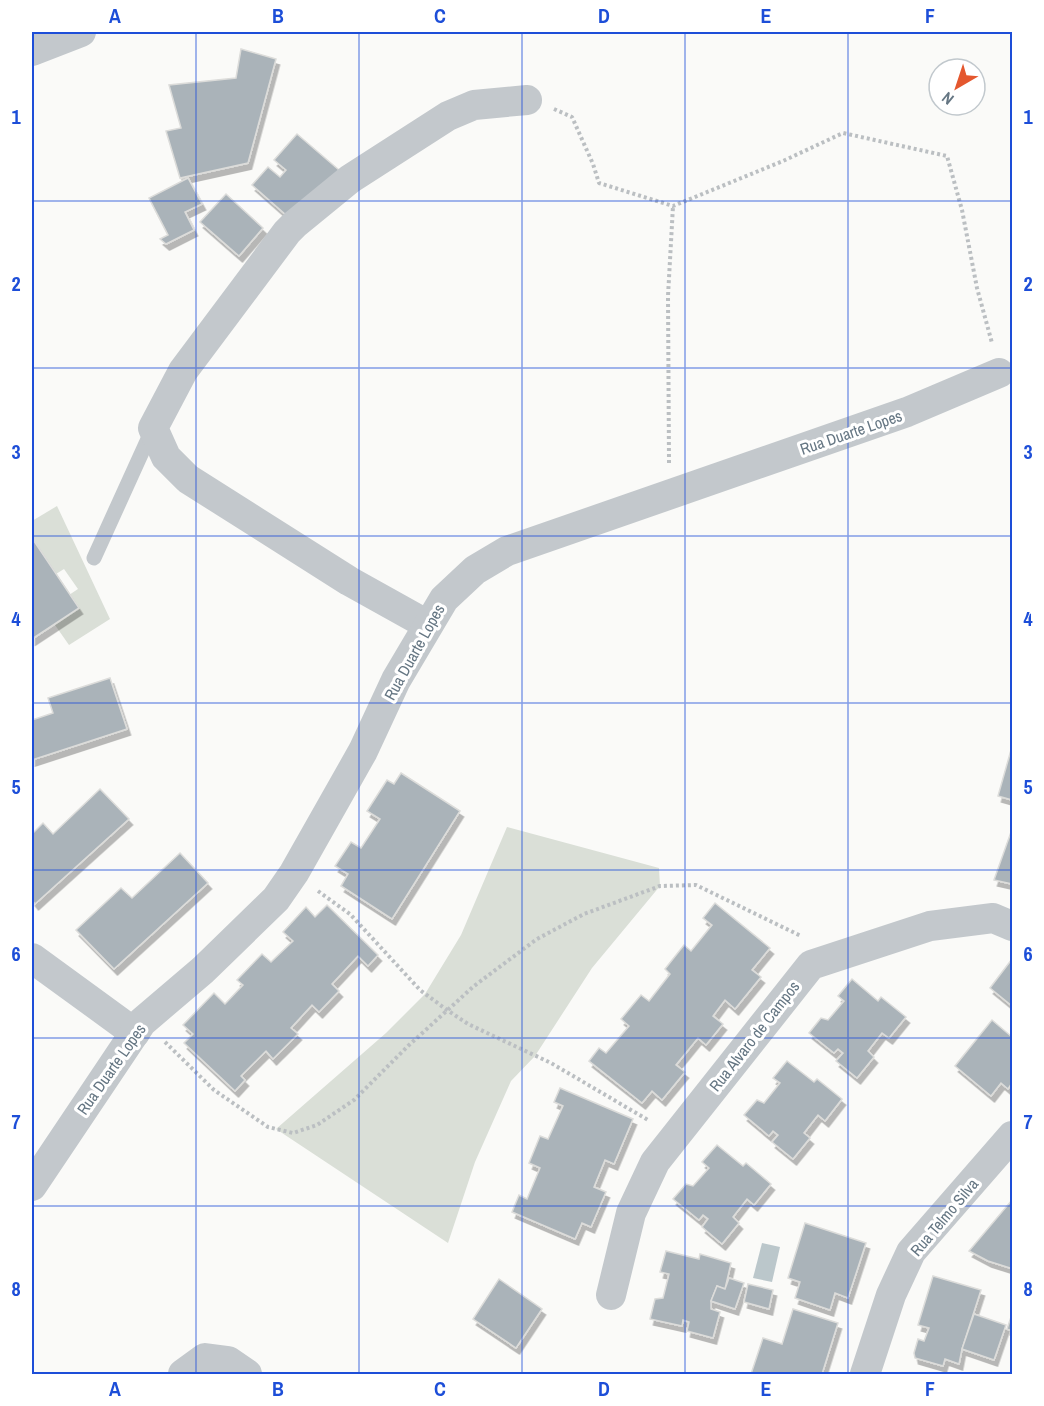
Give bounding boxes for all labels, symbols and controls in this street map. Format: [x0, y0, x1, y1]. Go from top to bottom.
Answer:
text: A [109, 2, 121, 29]
text: B [272, 2, 284, 29]
text: C [434, 2, 446, 29]
text: D [598, 2, 610, 29]
text: E [761, 2, 772, 29]
text: F [925, 2, 935, 29]
north arrow [927, 57, 987, 117]
text: N [937, 87, 958, 110]
text: 1 [11, 103, 21, 130]
text: 1 [1023, 103, 1033, 130]
text: 2 [11, 270, 21, 297]
text: 2 [1023, 270, 1033, 297]
street label: Rua Duarte Lopes [797, 404, 905, 460]
text: 3 [11, 438, 21, 465]
text: 3 [1023, 438, 1033, 465]
street label: Rua Duarte Lopes [379, 600, 449, 704]
text: 4 [11, 605, 21, 632]
text: 4 [1023, 605, 1033, 632]
text: 5 [11, 773, 21, 800]
text: 5 [1023, 773, 1033, 800]
text: 6 [11, 940, 21, 967]
text: 6 [1023, 940, 1033, 967]
street label: Rua Alvaro de Campos [704, 976, 804, 1096]
street label: Rua Duarte Lopes [71, 1019, 151, 1119]
text: 7 [11, 1108, 21, 1135]
text: 7 [1023, 1108, 1033, 1135]
street label: Rua Telmo Silva [905, 1173, 984, 1261]
text: 8 [11, 1275, 21, 1302]
text: 8 [1023, 1275, 1033, 1302]
text: A [109, 1375, 121, 1402]
text: B [272, 1375, 284, 1402]
text: C [434, 1375, 446, 1402]
text: D [598, 1375, 610, 1402]
text: E [761, 1375, 772, 1402]
text: F [925, 1375, 935, 1402]

